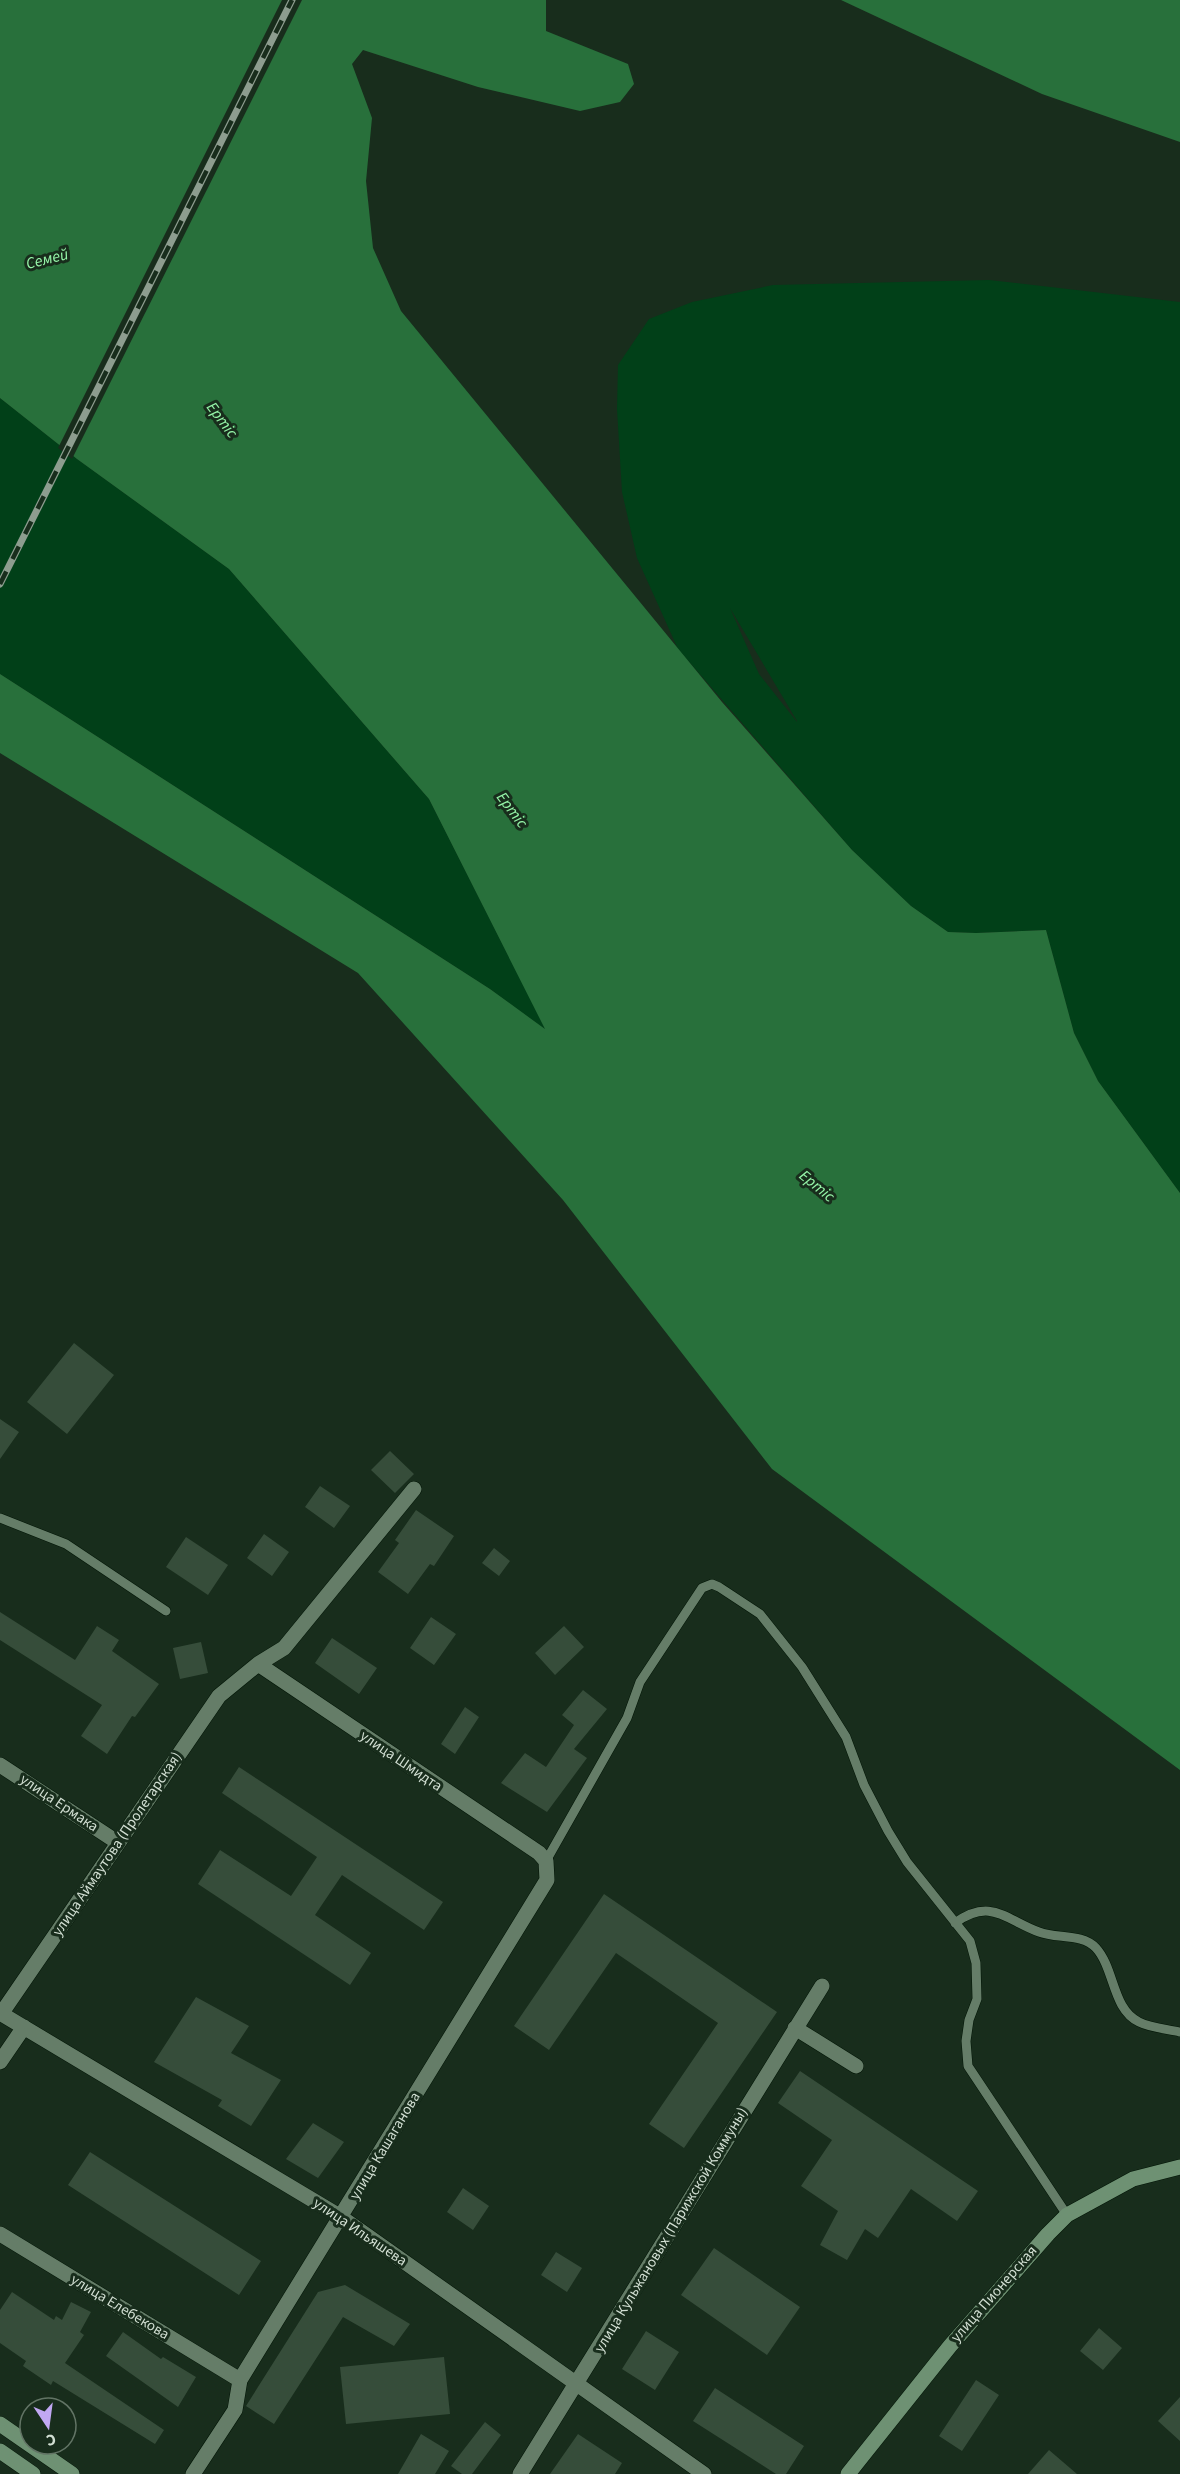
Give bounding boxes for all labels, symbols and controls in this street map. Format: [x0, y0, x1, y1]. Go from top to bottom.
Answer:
water label: Семей [24, 243, 70, 275]
water label: Ертіс [201, 397, 243, 443]
water label: Ертіс [491, 787, 533, 833]
water label: Ертіс [794, 1165, 840, 1207]
street label: улица Шмидта [356, 1726, 446, 1796]
street label: улица Аймаутова (Пролетарская) [47, 1748, 187, 1940]
street label: улица Ермака [16, 1769, 102, 1837]
street label: улица Кашаганова [344, 2088, 426, 2204]
street label: улица Кульжановых (Парижской Коммуны) [589, 2103, 753, 2357]
street label: улица Ильяшева [309, 2193, 411, 2271]
street label: улица Пионерская [946, 2241, 1042, 2347]
street label: улица Елебекова [67, 2269, 173, 2345]
north arrow [18, 2396, 78, 2456]
text: С [44, 2428, 58, 2451]

